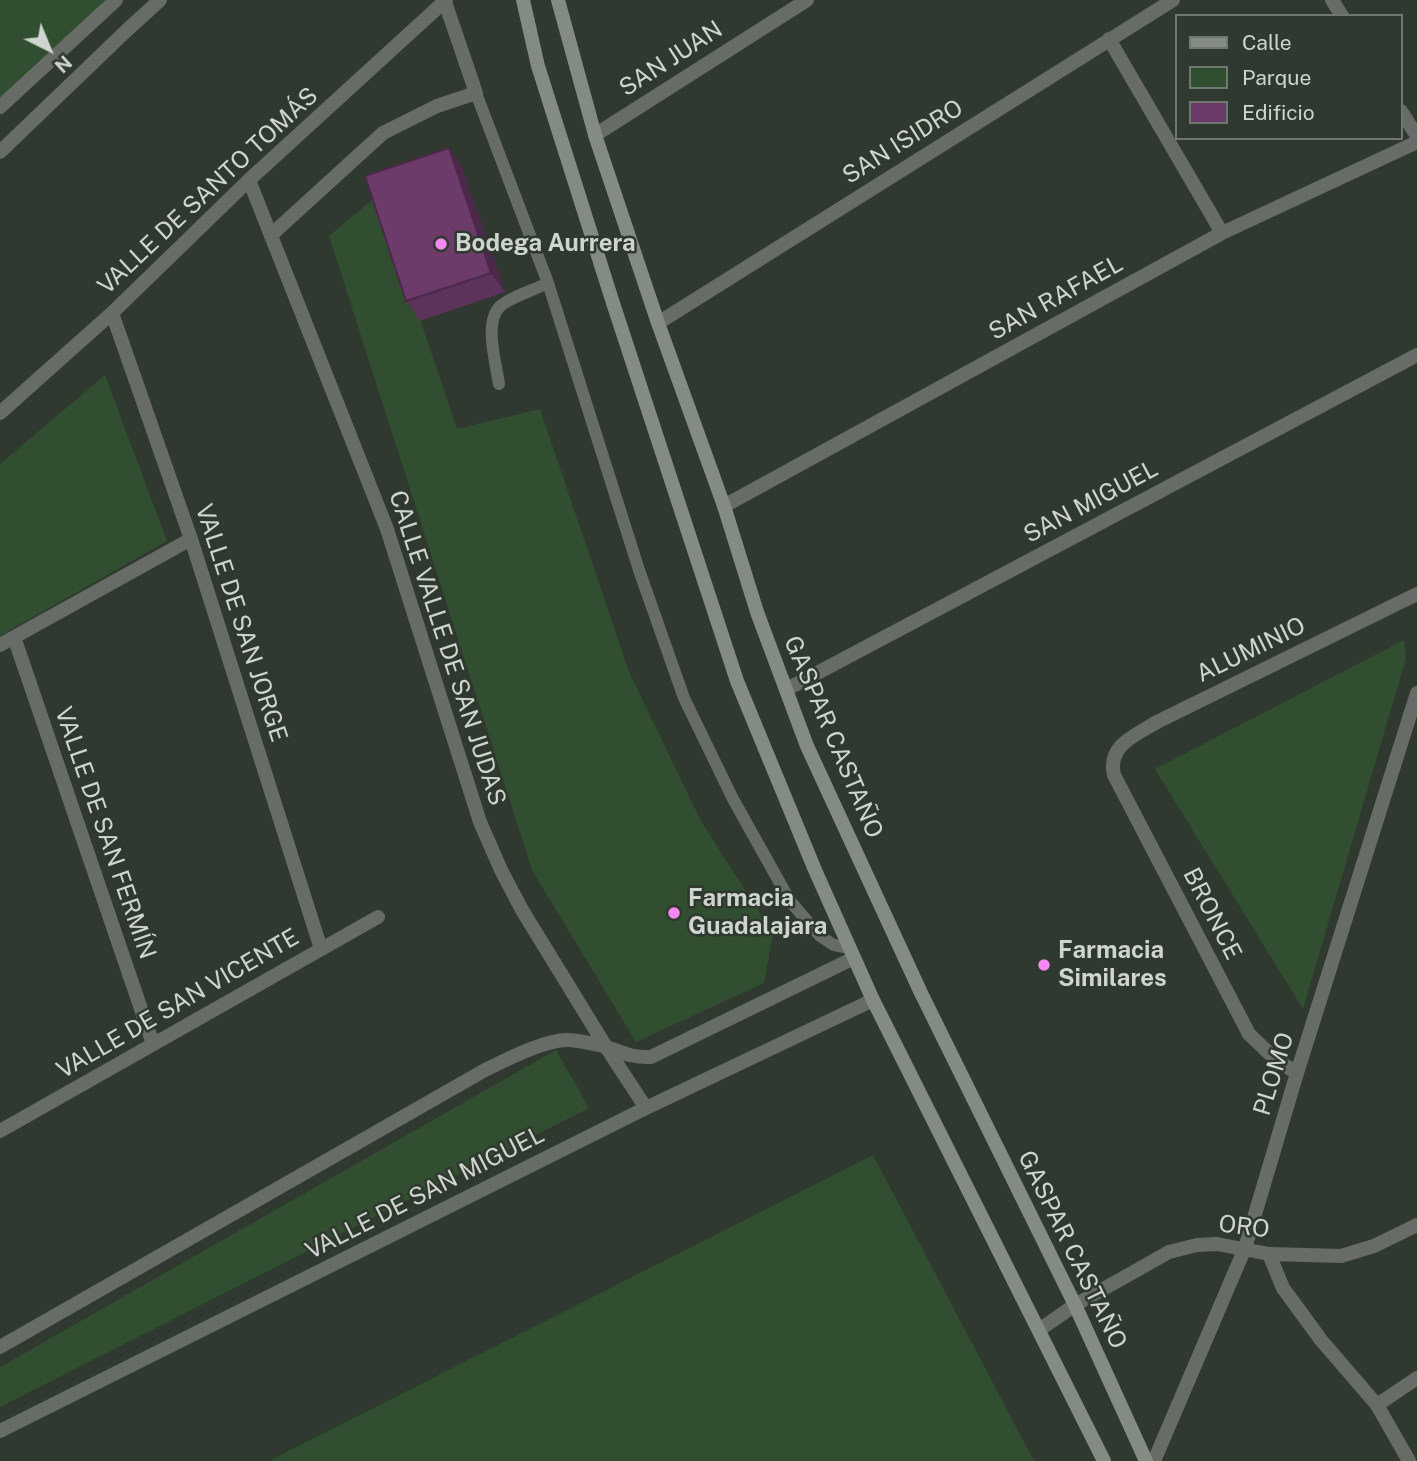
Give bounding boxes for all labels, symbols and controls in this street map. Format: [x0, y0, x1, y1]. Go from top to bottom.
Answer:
north arrow [14, 14, 84, 84]
legend [1176, 14, 1403, 140]
street label: SAN JUAN [614, 15, 728, 103]
text: Calle [1242, 30, 1292, 55]
text: N [50, 51, 76, 77]
text: Parque [1242, 65, 1311, 90]
street label: VALLE DE SANTO TOMÁS [92, 81, 324, 301]
street label: SAN ISIDRO [837, 94, 969, 190]
text: Edificio [1242, 100, 1315, 125]
place label: Bodega Aurrera [455, 230, 636, 258]
marker: Bodega Aurrera [433, 236, 449, 252]
street label: SAN RAFAEL [984, 249, 1128, 347]
street label: SAN MIGUEL [1019, 455, 1163, 549]
street label: CALLE VALLE DE SAN JUDAS [382, 487, 512, 809]
street label: VALLE DE SAN JORGE [189, 500, 293, 746]
street label: ALUMINIO [1192, 611, 1310, 689]
street label: GASPAR CASTAÑO [777, 632, 889, 842]
street label: VALLE DE SAN FERMÍN [48, 703, 162, 963]
street label: BRONCE [1177, 863, 1247, 965]
place label: Farmacia Guadalajara [688, 885, 827, 941]
marker: Farmacia Guadalajara [666, 905, 682, 921]
street label: VALLE DE SAN VICENTE [52, 923, 304, 1085]
place label: Farmacia Similares [1058, 937, 1167, 993]
marker: Farmacia Similares [1036, 957, 1052, 973]
street label: PLOMO [1248, 1029, 1300, 1119]
street label: VALLE DE SAN MIGUEL [301, 1120, 549, 1266]
street label: GASPAR CASTAÑO [1012, 1146, 1132, 1354]
street label: ORO [1217, 1210, 1271, 1244]

